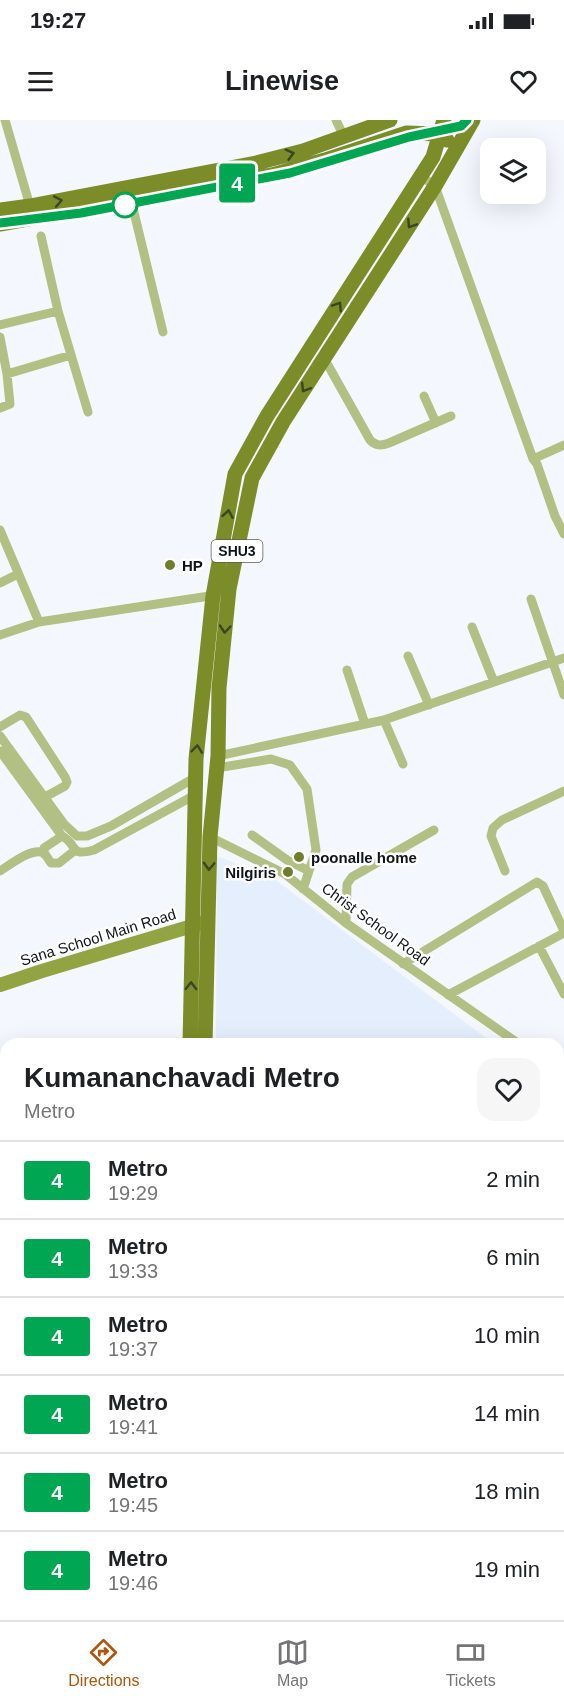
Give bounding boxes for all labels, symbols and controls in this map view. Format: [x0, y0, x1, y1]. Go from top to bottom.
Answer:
text: 19:27 [30, 8, 86, 33]
icon: menu [24, 65, 57, 98]
icon: heart [507, 65, 540, 98]
text: Linewise [225, 66, 339, 96]
map controls [480, 138, 546, 204]
button: layers [480, 138, 546, 204]
one-way arrow [285, 149, 295, 162]
line badge: 4 [218, 164, 256, 202]
text: 4 [231, 172, 243, 195]
unlabelled marker [112, 192, 138, 218]
one-way arrow [52, 195, 62, 208]
one-way arrow [407, 218, 418, 229]
one-way arrow [330, 302, 341, 313]
one-way arrow [300, 382, 312, 392]
one-way arrow [221, 509, 234, 519]
road number: SHU3 [212, 540, 262, 562]
place label: HP [182, 557, 203, 574]
marker: HP [163, 558, 177, 572]
one-way arrow [219, 625, 232, 634]
one-way arrow [190, 744, 203, 753]
place label: poonalle home [311, 849, 417, 866]
marker: poonalle home [292, 850, 306, 864]
one-way arrow [203, 861, 215, 870]
place label: Nilgiris [225, 864, 276, 881]
marker: Nilgiris [281, 865, 295, 879]
street label: Christ School Road [319, 879, 433, 969]
street label: Sana School Main Road [18, 905, 178, 969]
one-way arrow [185, 981, 197, 990]
button: heart [477, 1058, 540, 1121]
text: Kumananchavadi Metro [24, 1062, 340, 1093]
text: Metro [24, 1100, 75, 1122]
text: Metro [108, 1156, 168, 1181]
text: 2 min [486, 1167, 540, 1192]
text: 4 [51, 1169, 63, 1192]
text: 19:29 [108, 1182, 158, 1204]
text: Metro [108, 1234, 168, 1259]
text: 6 min [486, 1245, 540, 1270]
text: 4 [51, 1247, 63, 1270]
text: 19:33 [108, 1260, 158, 1282]
text: Metro [108, 1312, 168, 1337]
text: 10 min [474, 1323, 540, 1348]
text: 4 [51, 1325, 63, 1348]
text: 19:37 [108, 1338, 158, 1360]
text: Metro [108, 1390, 168, 1415]
text: 14 min [474, 1401, 540, 1426]
text: 4 [51, 1403, 63, 1426]
text: 19:41 [108, 1416, 158, 1438]
text: Metro [108, 1468, 168, 1493]
text: 18 min [474, 1479, 540, 1504]
text: 4 [51, 1481, 63, 1504]
text: 19:45 [108, 1494, 158, 1516]
text: Metro [108, 1546, 168, 1571]
text: 19 min [474, 1557, 540, 1582]
text: 4 [51, 1559, 63, 1582]
text: 19:46 [108, 1572, 158, 1594]
tab: Directions [68, 1636, 139, 1690]
tab: Map [276, 1636, 309, 1690]
tab: Tickets [446, 1636, 496, 1690]

